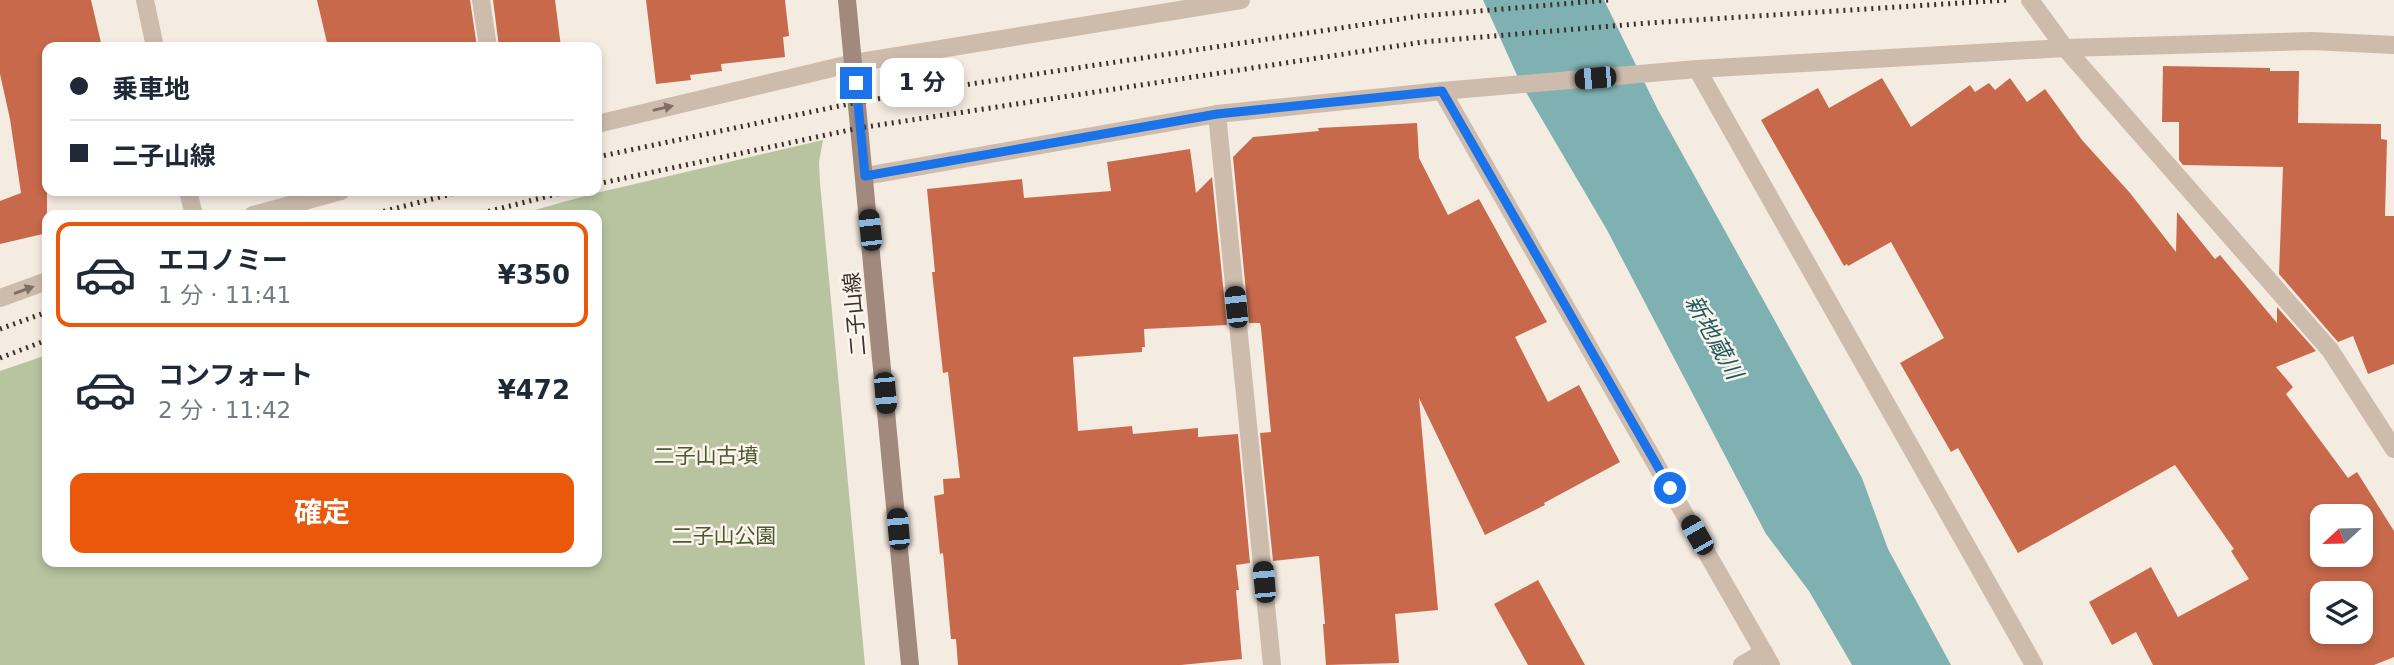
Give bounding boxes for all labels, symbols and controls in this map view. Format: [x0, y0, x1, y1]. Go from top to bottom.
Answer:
callout: 1 分 [880, 58, 964, 108]
car [1574, 66, 1617, 90]
route end [840, 67, 872, 99]
text: 1 分 [898, 69, 946, 95]
text: 乗車地 [112, 74, 190, 104]
one-way arrow [652, 102, 674, 113]
text: 二子山線 [112, 141, 216, 171]
car [858, 208, 883, 252]
icon: car [74, 243, 137, 306]
text: エコノミー [158, 245, 288, 275]
text: ¥350 [498, 260, 570, 290]
street label: 二子山線 [839, 271, 871, 357]
text: 1 分 · 11:41 [158, 282, 291, 308]
one-way arrow [13, 284, 34, 295]
car [1224, 285, 1249, 329]
water label: 新地蔵川 [1680, 290, 1749, 386]
icon: car [74, 358, 137, 421]
text: コンフォート [158, 360, 313, 390]
car [873, 371, 898, 415]
text: ¥472 [498, 375, 570, 405]
text: 2 分 · 11:42 [158, 397, 291, 423]
park label: 二子山古墳 [654, 444, 759, 468]
route start [1654, 472, 1686, 504]
button: 確定 [70, 473, 574, 553]
north arrow [2310, 504, 2373, 567]
map controls [2310, 504, 2373, 644]
car [886, 507, 911, 551]
car [1678, 512, 1717, 558]
park label: 二子山公園 [672, 524, 777, 548]
car [1252, 560, 1277, 604]
button: layers [2310, 581, 2373, 644]

